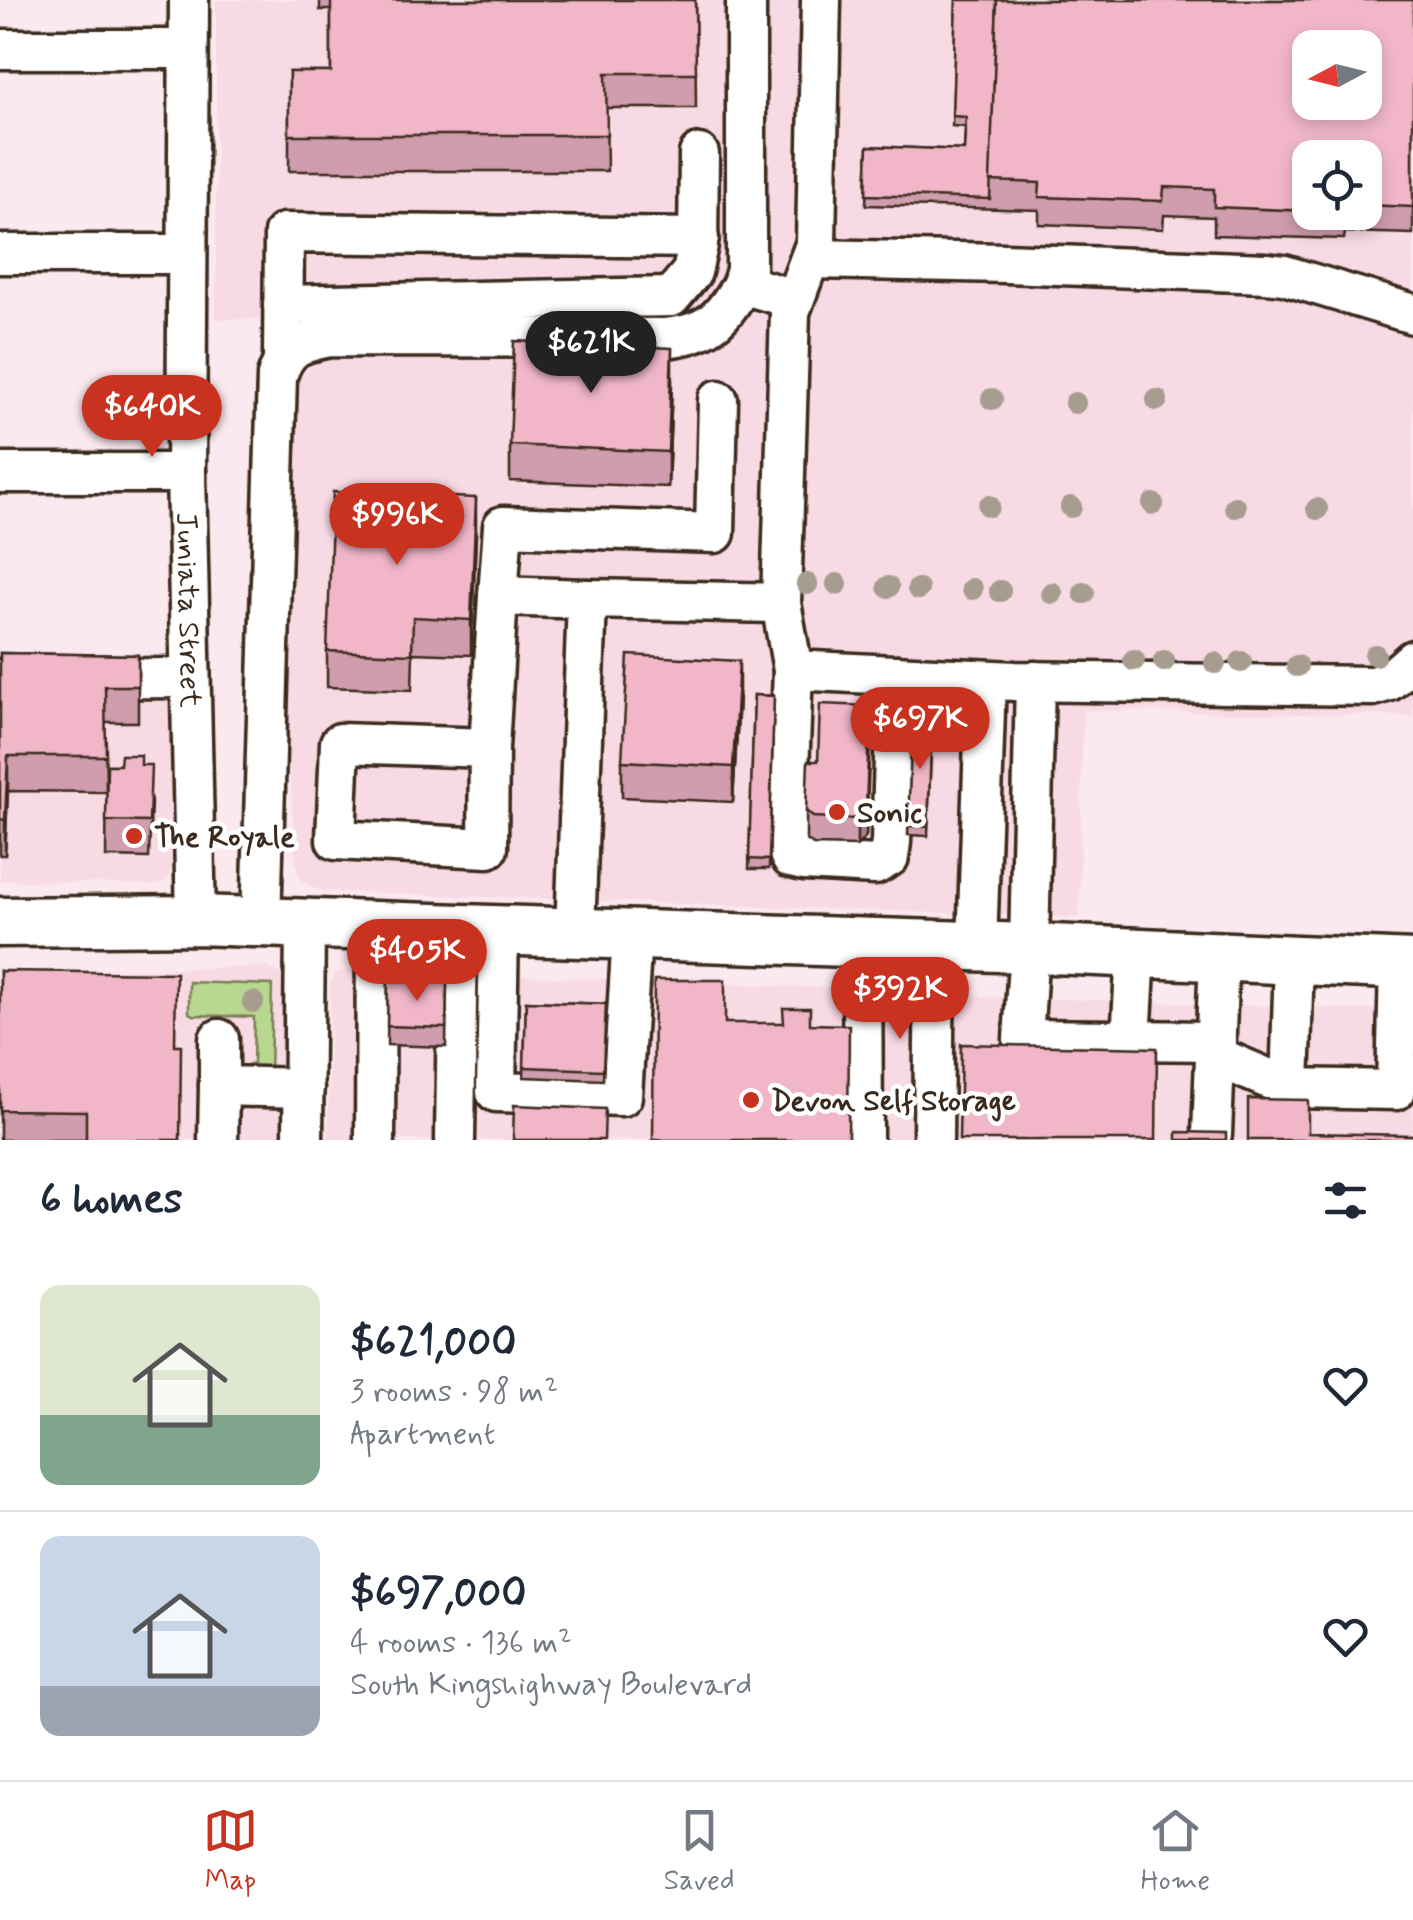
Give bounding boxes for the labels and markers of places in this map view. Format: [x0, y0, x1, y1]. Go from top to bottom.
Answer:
pin: $621K [521, 311, 661, 396]
pin: $640K [82, 375, 222, 460]
pin: $996K [327, 483, 467, 568]
pin: $697K [850, 687, 990, 772]
place label: Sonic [857, 794, 922, 833]
marker: Sonic [826, 801, 848, 823]
place label: The Royale [154, 818, 295, 857]
marker: The Royale [123, 825, 145, 847]
pin: $405K [347, 919, 487, 1004]
pin: $392K [830, 957, 970, 1042]
place label: Devon Self Storage [771, 1082, 1016, 1122]
marker: Devon Self Storage [740, 1089, 762, 1111]

